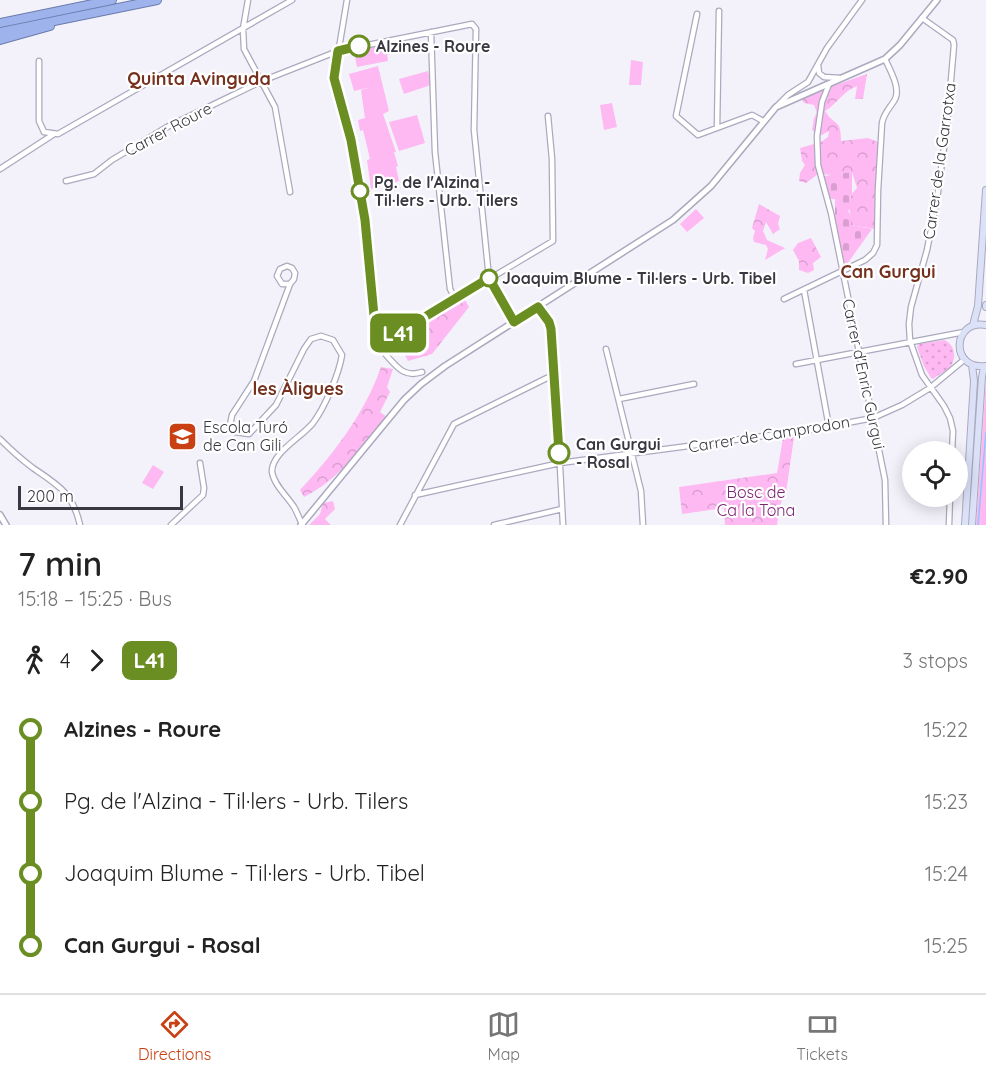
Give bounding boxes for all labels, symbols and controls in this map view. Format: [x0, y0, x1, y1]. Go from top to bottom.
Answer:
marker: Alzines - Roure [348, 35, 370, 57]
place label: Alzines - Roure [376, 36, 490, 56]
district label: Quinta Avinguda [127, 67, 271, 90]
street label: Carrer de la Garrotxa [918, 81, 960, 241]
street label: Carrer Roure [121, 98, 215, 160]
place label: Pg. de l'Alzina - Til·lers - Urb. Tilers [374, 172, 518, 210]
marker: Pg. de l'Alzina - Til·lers - Urb. Tilers [351, 182, 369, 200]
district label: Can Gurgui [840, 260, 936, 283]
place label: Joaquim Blume - Til·lers - Urb. Tibel [502, 268, 776, 288]
marker: Joaquim Blume - Til·lers - Urb. Tibel [480, 269, 498, 287]
street label: Carrer d'Enric Gurgui [838, 297, 890, 451]
line badge: L41 [364, 314, 432, 352]
text: L41 [382, 320, 414, 346]
district label: les Àligues [253, 377, 344, 400]
street label: Carrer de Camprodon [687, 411, 851, 457]
place label: Escola Turó de Can Gili [203, 417, 288, 455]
school or university icon: Escola Turó de Can Gili [166, 420, 198, 452]
place label: Can Gurgui - Rosal [576, 434, 661, 472]
map controls [902, 441, 968, 507]
button: locate [902, 441, 968, 507]
marker: Can Gurgui - Rosal [548, 442, 570, 464]
park label: Bosc de Ca la Tona [717, 482, 795, 520]
scale bar [18, 483, 183, 510]
text: 200 m [27, 486, 74, 506]
text: 7 min [18, 543, 102, 584]
text: €2.90 [910, 562, 968, 590]
text: 15:18 – 15:25 · Bus [18, 586, 172, 611]
icon: walk [18, 644, 51, 677]
icon: forward [80, 644, 113, 677]
text: L41 [134, 647, 165, 673]
text: 4 [60, 648, 71, 673]
text: 3 stops [902, 648, 968, 673]
text: Alzines - Roure [64, 715, 221, 743]
text: 15:22 [924, 717, 968, 742]
text: Pg. de l'Alzina - Til·lers - Urb. Tilers [64, 787, 408, 815]
text: 15:23 [924, 789, 968, 814]
text: Joaquim Blume - Til·lers - Urb. Tibel [64, 859, 425, 887]
text: 15:24 [925, 861, 968, 886]
text: Can Gurgui - Rosal [64, 931, 261, 959]
text: 15:25 [924, 933, 968, 958]
tab: Directions [138, 1008, 211, 1064]
tab: Map [487, 1008, 520, 1064]
tab: Tickets [796, 1008, 848, 1064]

